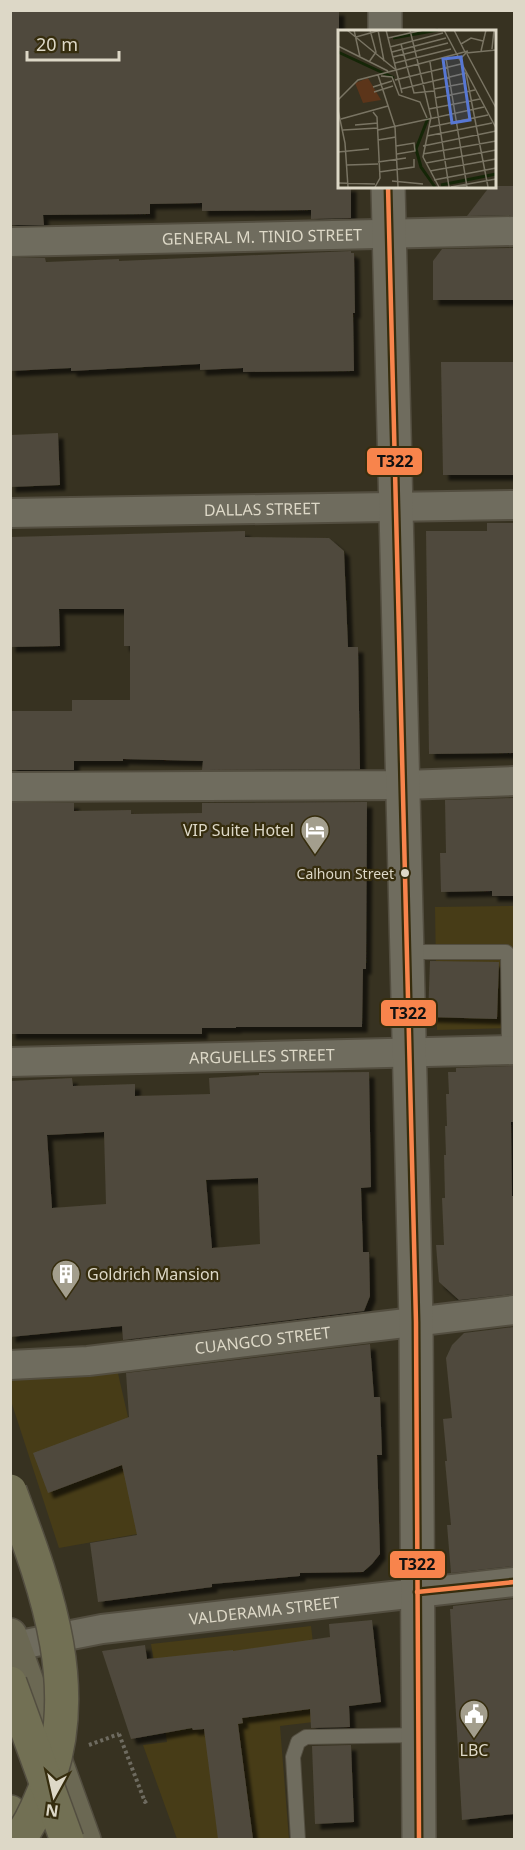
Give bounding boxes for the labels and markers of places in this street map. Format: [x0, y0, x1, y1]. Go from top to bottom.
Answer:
hotel icon: VIP Suite Hotel [299, 814, 331, 856]
place label: VIP Suite Hotel [183, 819, 294, 841]
place label: Calhoun Street [297, 864, 394, 883]
marker: Calhoun Street [399, 867, 411, 879]
building icon: Goldrich Mansion [50, 1258, 82, 1300]
place label: Goldrich Mansion [87, 1263, 220, 1285]
public building icon: LBC [458, 1698, 490, 1740]
place label: LBC [460, 1739, 488, 1761]

